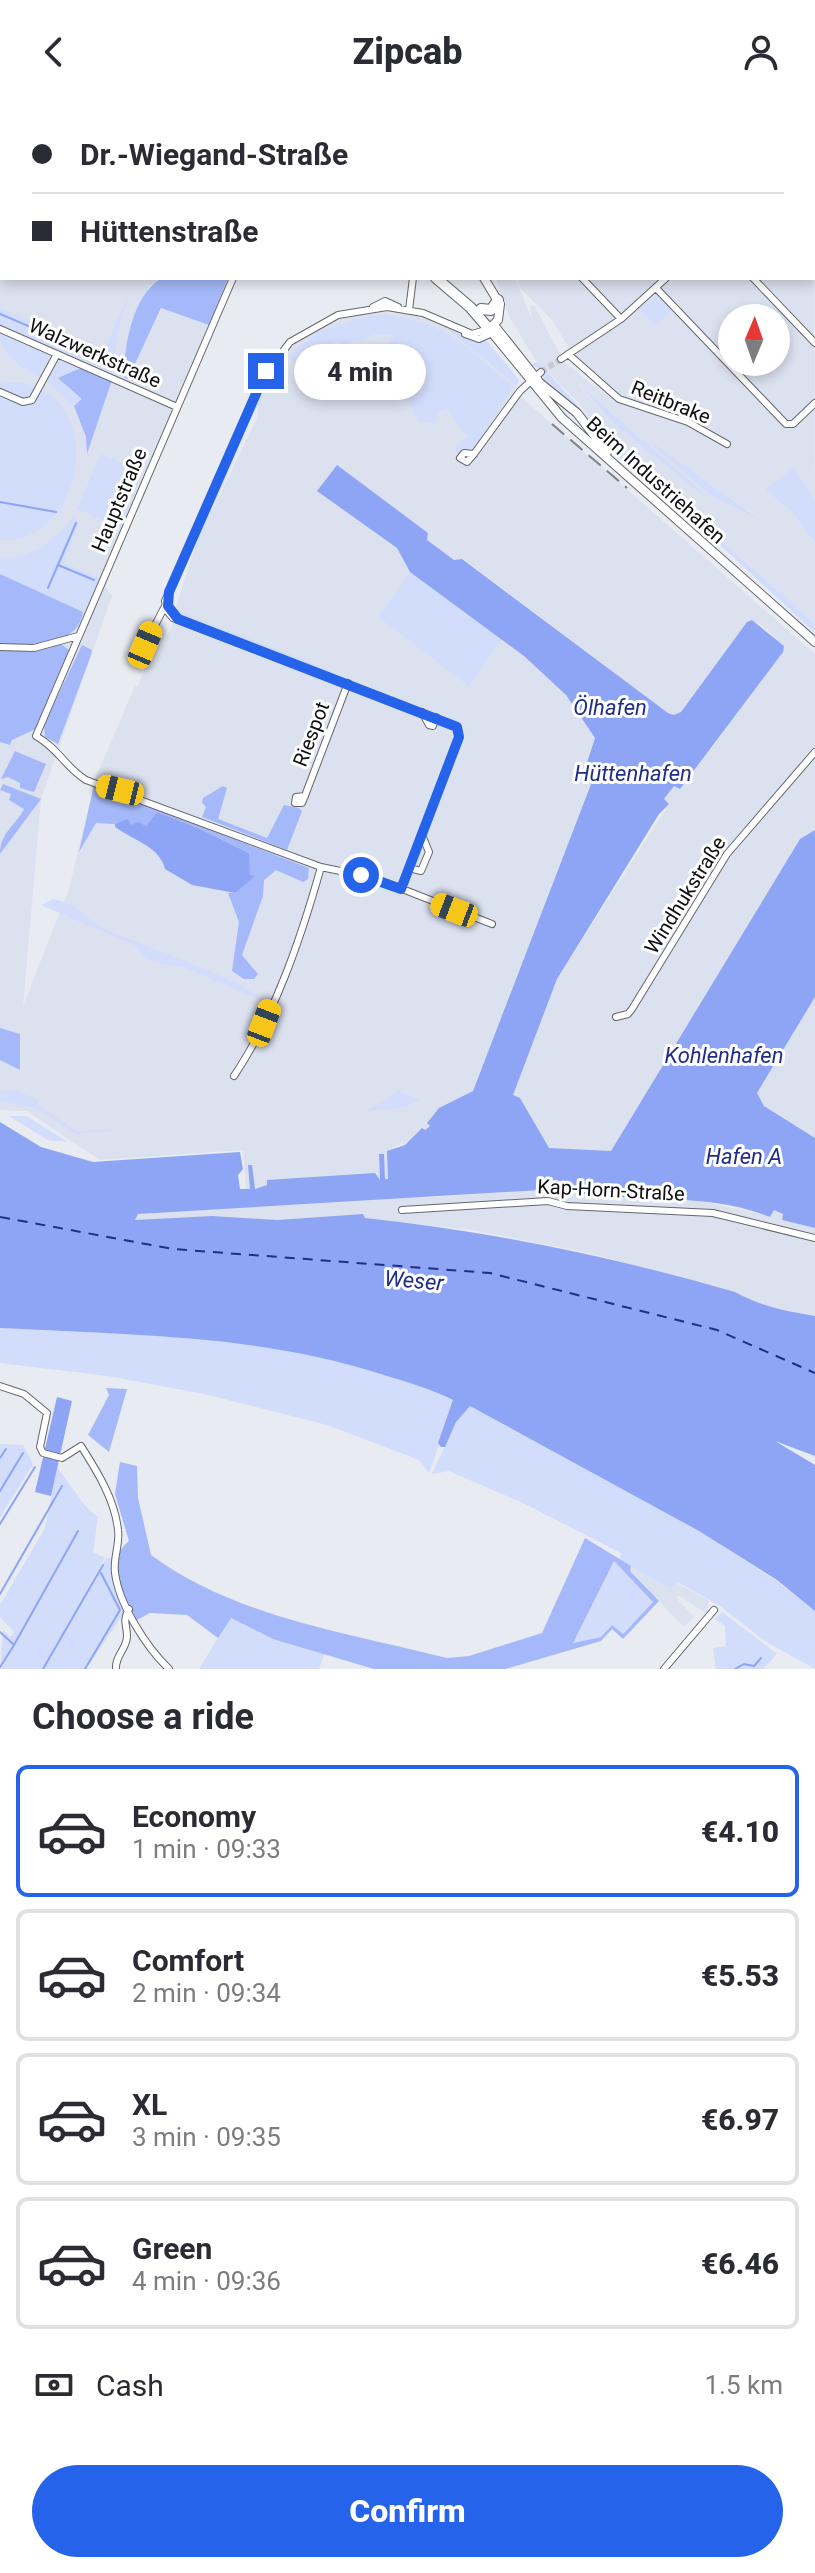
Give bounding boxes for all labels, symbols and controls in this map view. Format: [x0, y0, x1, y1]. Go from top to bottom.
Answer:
icon: back [32, 30, 76, 74]
icon: person [739, 30, 783, 74]
text: Zipcab [352, 31, 463, 73]
text: Dr.-Wiegand-Straße [80, 137, 348, 172]
text: Hüttenstraße [80, 214, 259, 249]
north arrow [718, 304, 790, 376]
map controls [718, 304, 790, 376]
street label: Walzwerkstraße [25, 313, 165, 393]
callout: 4 min [294, 343, 426, 399]
route end [248, 353, 284, 389]
text: 4 min [327, 357, 393, 387]
street label: Reitbrake [628, 375, 714, 429]
street label: Beim Industriehafen [582, 411, 730, 549]
street label: Hauptstraße [86, 444, 152, 556]
car [125, 618, 165, 672]
water label: Ölhafen [573, 695, 647, 720]
street label: Riespot [288, 698, 334, 770]
water label: Hüttenhafen [574, 761, 692, 786]
car [94, 773, 146, 807]
street label: Windhukstraße [639, 832, 731, 958]
route start [343, 857, 379, 893]
car [427, 890, 481, 930]
car [244, 996, 284, 1050]
water label: Kohlenhafen [665, 1043, 783, 1068]
water label: Hafen A [706, 1144, 782, 1169]
street label: Kap-Horn-Straße [537, 1174, 685, 1206]
water label: Weser [383, 1265, 445, 1296]
text: Choose a ride [32, 1696, 254, 1738]
icon: car [36, 1795, 108, 1867]
text: Economy [132, 1799, 256, 1834]
text: €4.10 [701, 1814, 779, 1849]
text: 1 min · 09:33 [132, 1834, 281, 1864]
icon: car [36, 1939, 108, 2011]
text: Comfort [132, 1943, 244, 1978]
text: €5.53 [701, 1958, 779, 1993]
text: 2 min · 09:34 [132, 1978, 281, 2008]
icon: car [36, 2083, 108, 2155]
text: XL [132, 2087, 167, 2122]
text: €6.97 [701, 2102, 779, 2137]
text: 3 min · 09:35 [132, 2122, 281, 2152]
icon: car [36, 2227, 108, 2299]
text: Green [132, 2231, 212, 2266]
text: €6.46 [701, 2246, 779, 2281]
text: 4 min · 09:36 [132, 2266, 281, 2296]
icon: cash [32, 2363, 76, 2407]
text: Cash [96, 2368, 164, 2403]
text: 1.5 km [704, 2370, 783, 2400]
button: Confirm [32, 2465, 783, 2557]

